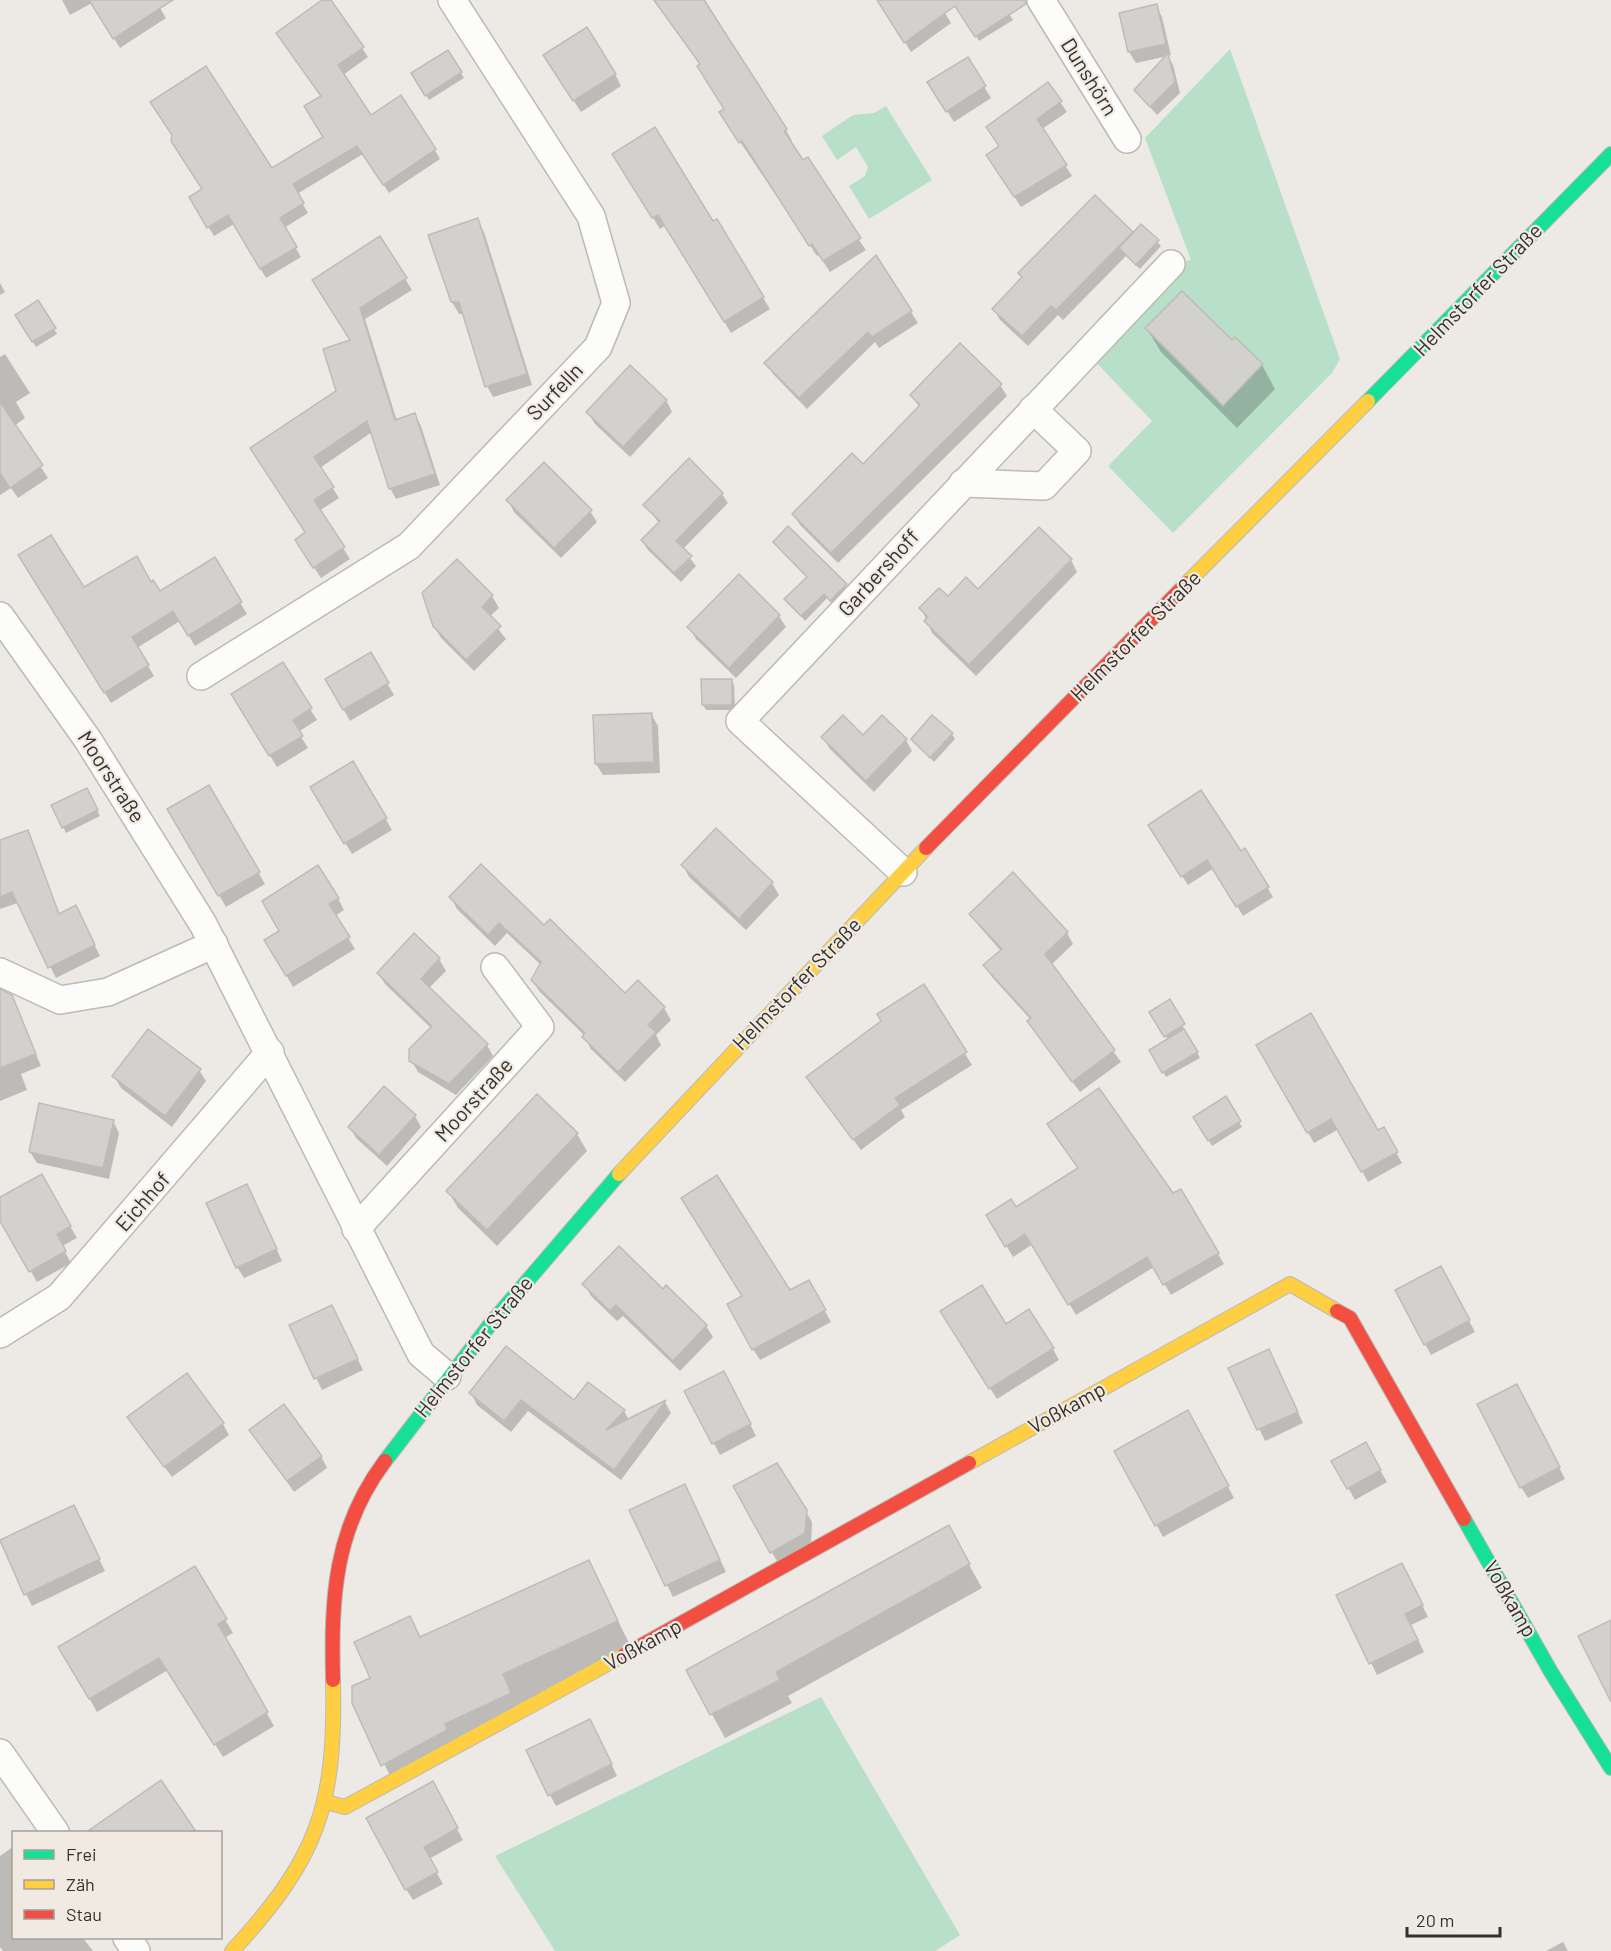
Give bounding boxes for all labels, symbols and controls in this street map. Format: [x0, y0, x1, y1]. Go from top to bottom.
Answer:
street label: Dunshörn [1057, 33, 1124, 120]
street label: Helmstorfer Straße [1407, 217, 1547, 360]
street label: Surfelln [521, 357, 587, 425]
street label: Garbershoff [832, 523, 924, 621]
street label: Helmstorfer Straße [1064, 564, 1206, 706]
street label: Moorstraße [73, 726, 151, 827]
street label: Helmstorfer Straße [726, 911, 866, 1054]
street label: Moorstraße [429, 1052, 517, 1146]
street label: Eichhof [109, 1166, 174, 1236]
street label: Helmstorfer Straße [408, 1270, 537, 1422]
street label: Voßkamp [1023, 1375, 1109, 1438]
street label: Voßkamp [1479, 1555, 1543, 1641]
street label: Voßkamp [599, 1612, 685, 1675]
legend [12, 1831, 222, 1939]
text: Frei [66, 1843, 97, 1865]
text: Zäh [66, 1873, 95, 1895]
scale bar [1407, 1900, 1500, 1938]
text: Stau [66, 1903, 102, 1925]
text: 20 m [1416, 1909, 1454, 1931]

